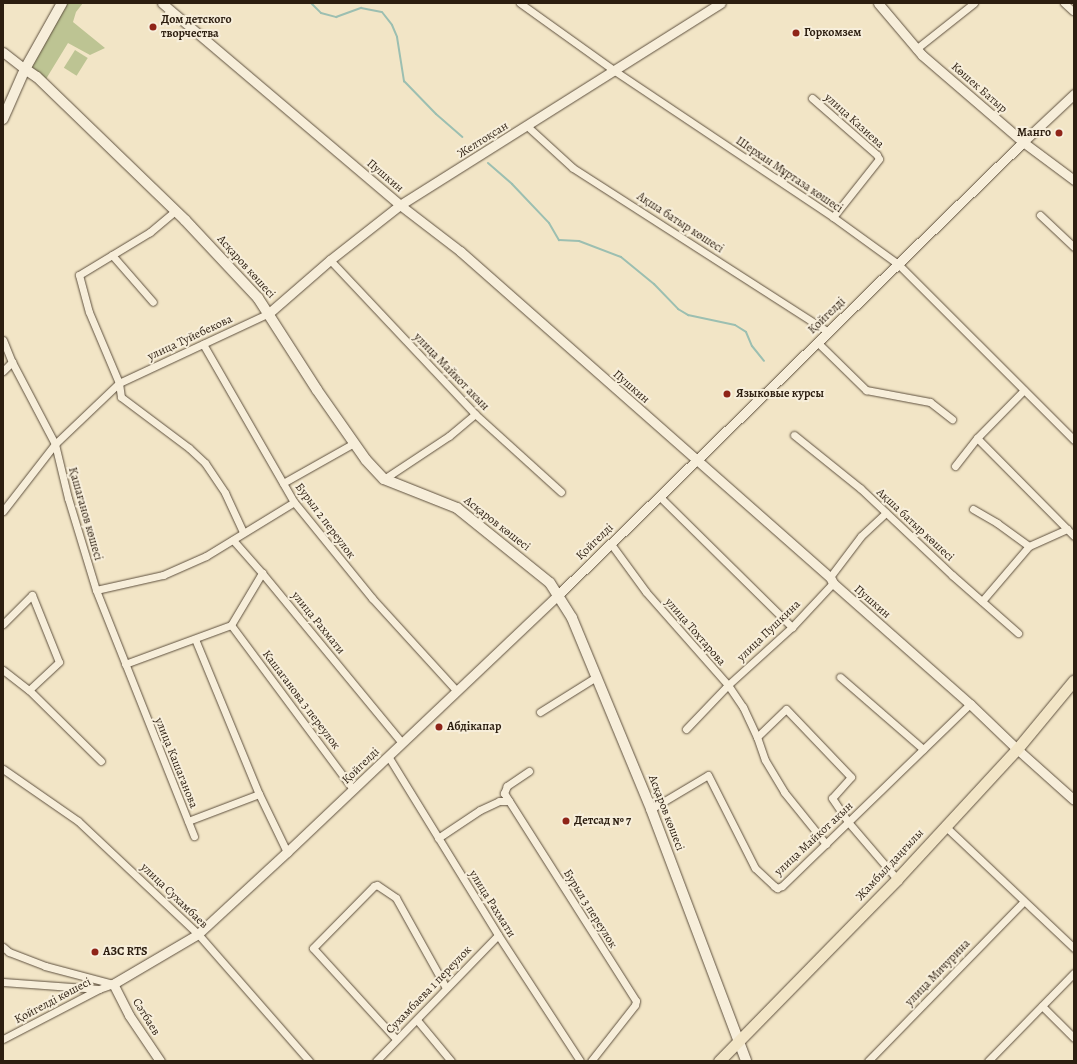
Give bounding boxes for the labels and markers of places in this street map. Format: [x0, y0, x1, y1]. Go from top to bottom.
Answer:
place label: Дом детского творчества [161, 13, 231, 41]
marker: Дом детского творчества [148, 22, 158, 32]
place label: Горкомзем [804, 26, 861, 40]
marker: Горкомзем [791, 28, 801, 38]
place label: Манго [1017, 126, 1051, 140]
marker: Манго [1054, 128, 1064, 138]
place label: Языковые курсы [736, 387, 824, 401]
marker: Языковые курсы [721, 388, 733, 400]
place label: Абдiкапар [447, 720, 501, 734]
marker: Абдiкапар [434, 722, 444, 732]
place label: Детсад № 7 [574, 814, 631, 828]
marker: Детсад № 7 [561, 816, 571, 826]
place label: АЗС RTS [103, 945, 148, 959]
marker: АЗС RTS [90, 947, 100, 957]

